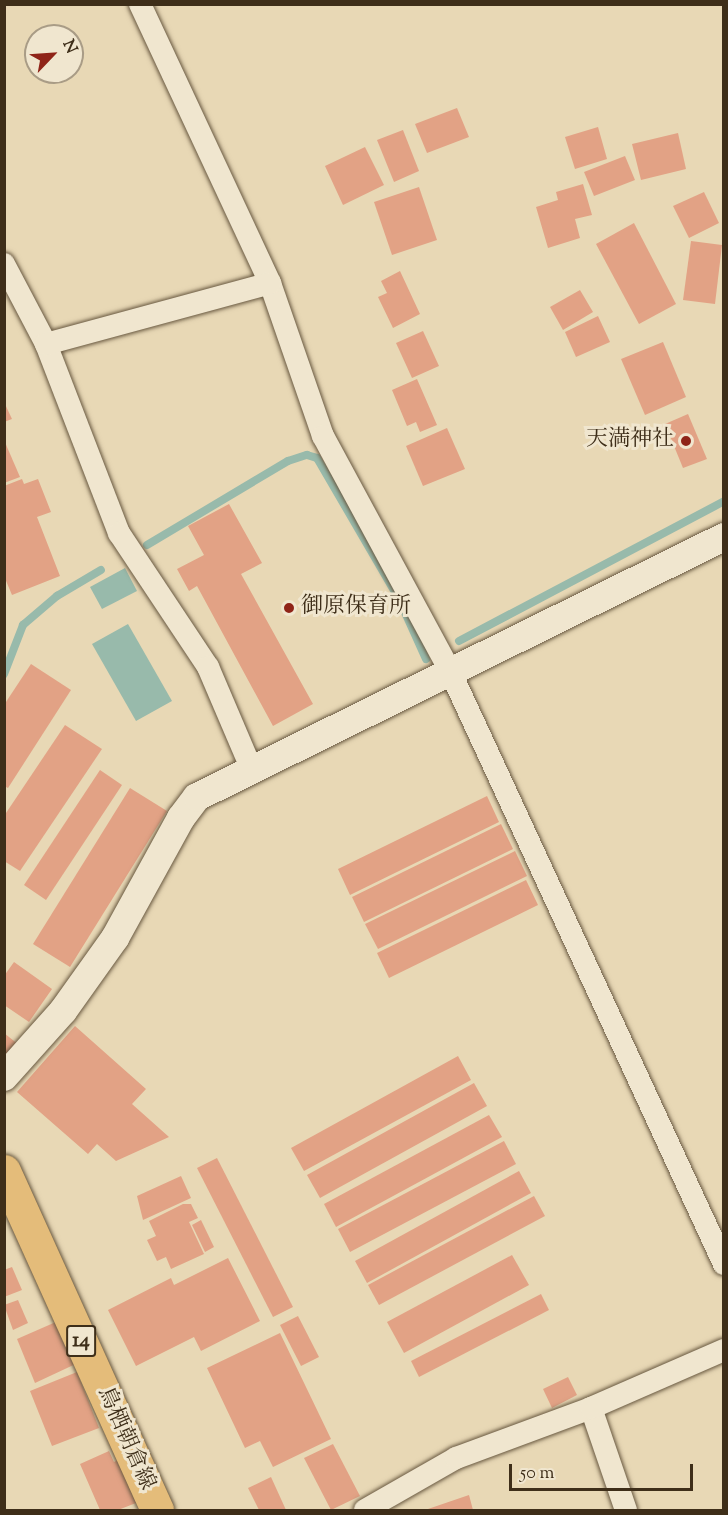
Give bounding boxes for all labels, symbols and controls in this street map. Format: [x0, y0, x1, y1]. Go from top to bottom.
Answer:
north arrow [24, 24, 84, 84]
text: N [56, 36, 82, 58]
place label: 天満神社 [586, 428, 674, 454]
marker: 天満神社 [679, 434, 693, 448]
place label: 御原保育所 [301, 595, 411, 621]
marker: 御原保育所 [282, 601, 296, 615]
road number: 14 [66, 1323, 96, 1359]
street label: 鳥栖朝倉線 [91, 1383, 159, 1495]
scale bar [512, 1452, 696, 1490]
text: 50 m [520, 1461, 554, 1487]

